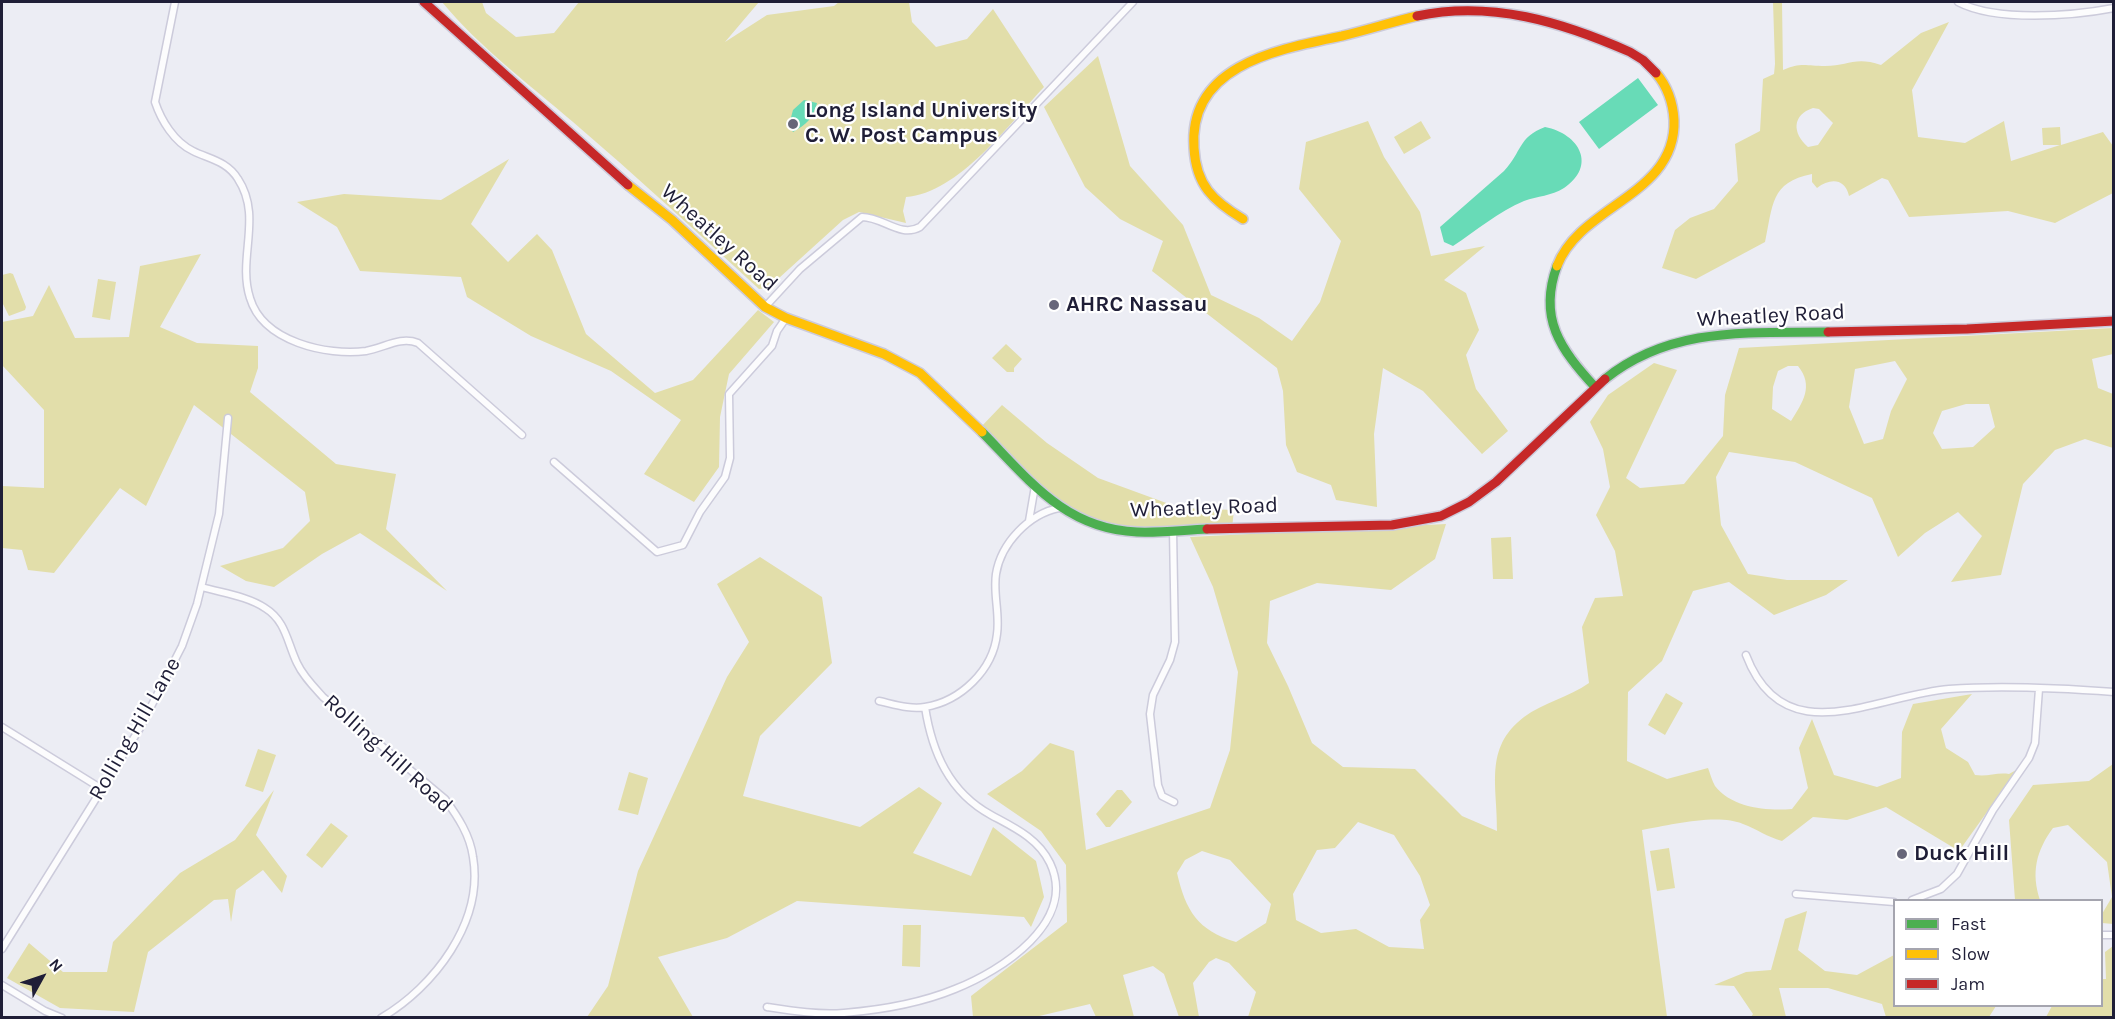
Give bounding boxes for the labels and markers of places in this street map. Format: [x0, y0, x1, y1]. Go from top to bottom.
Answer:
place label: Long Island University C. W. Post Campus [805, 98, 1037, 150]
marker: Long Island University C. W. Post Campus [786, 117, 800, 131]
place label: AHRC Nassau [1066, 292, 1207, 318]
marker: AHRC Nassau [1047, 298, 1061, 312]
place label: Duck Hill [1914, 841, 2009, 867]
marker: Duck Hill [1895, 847, 1909, 861]

